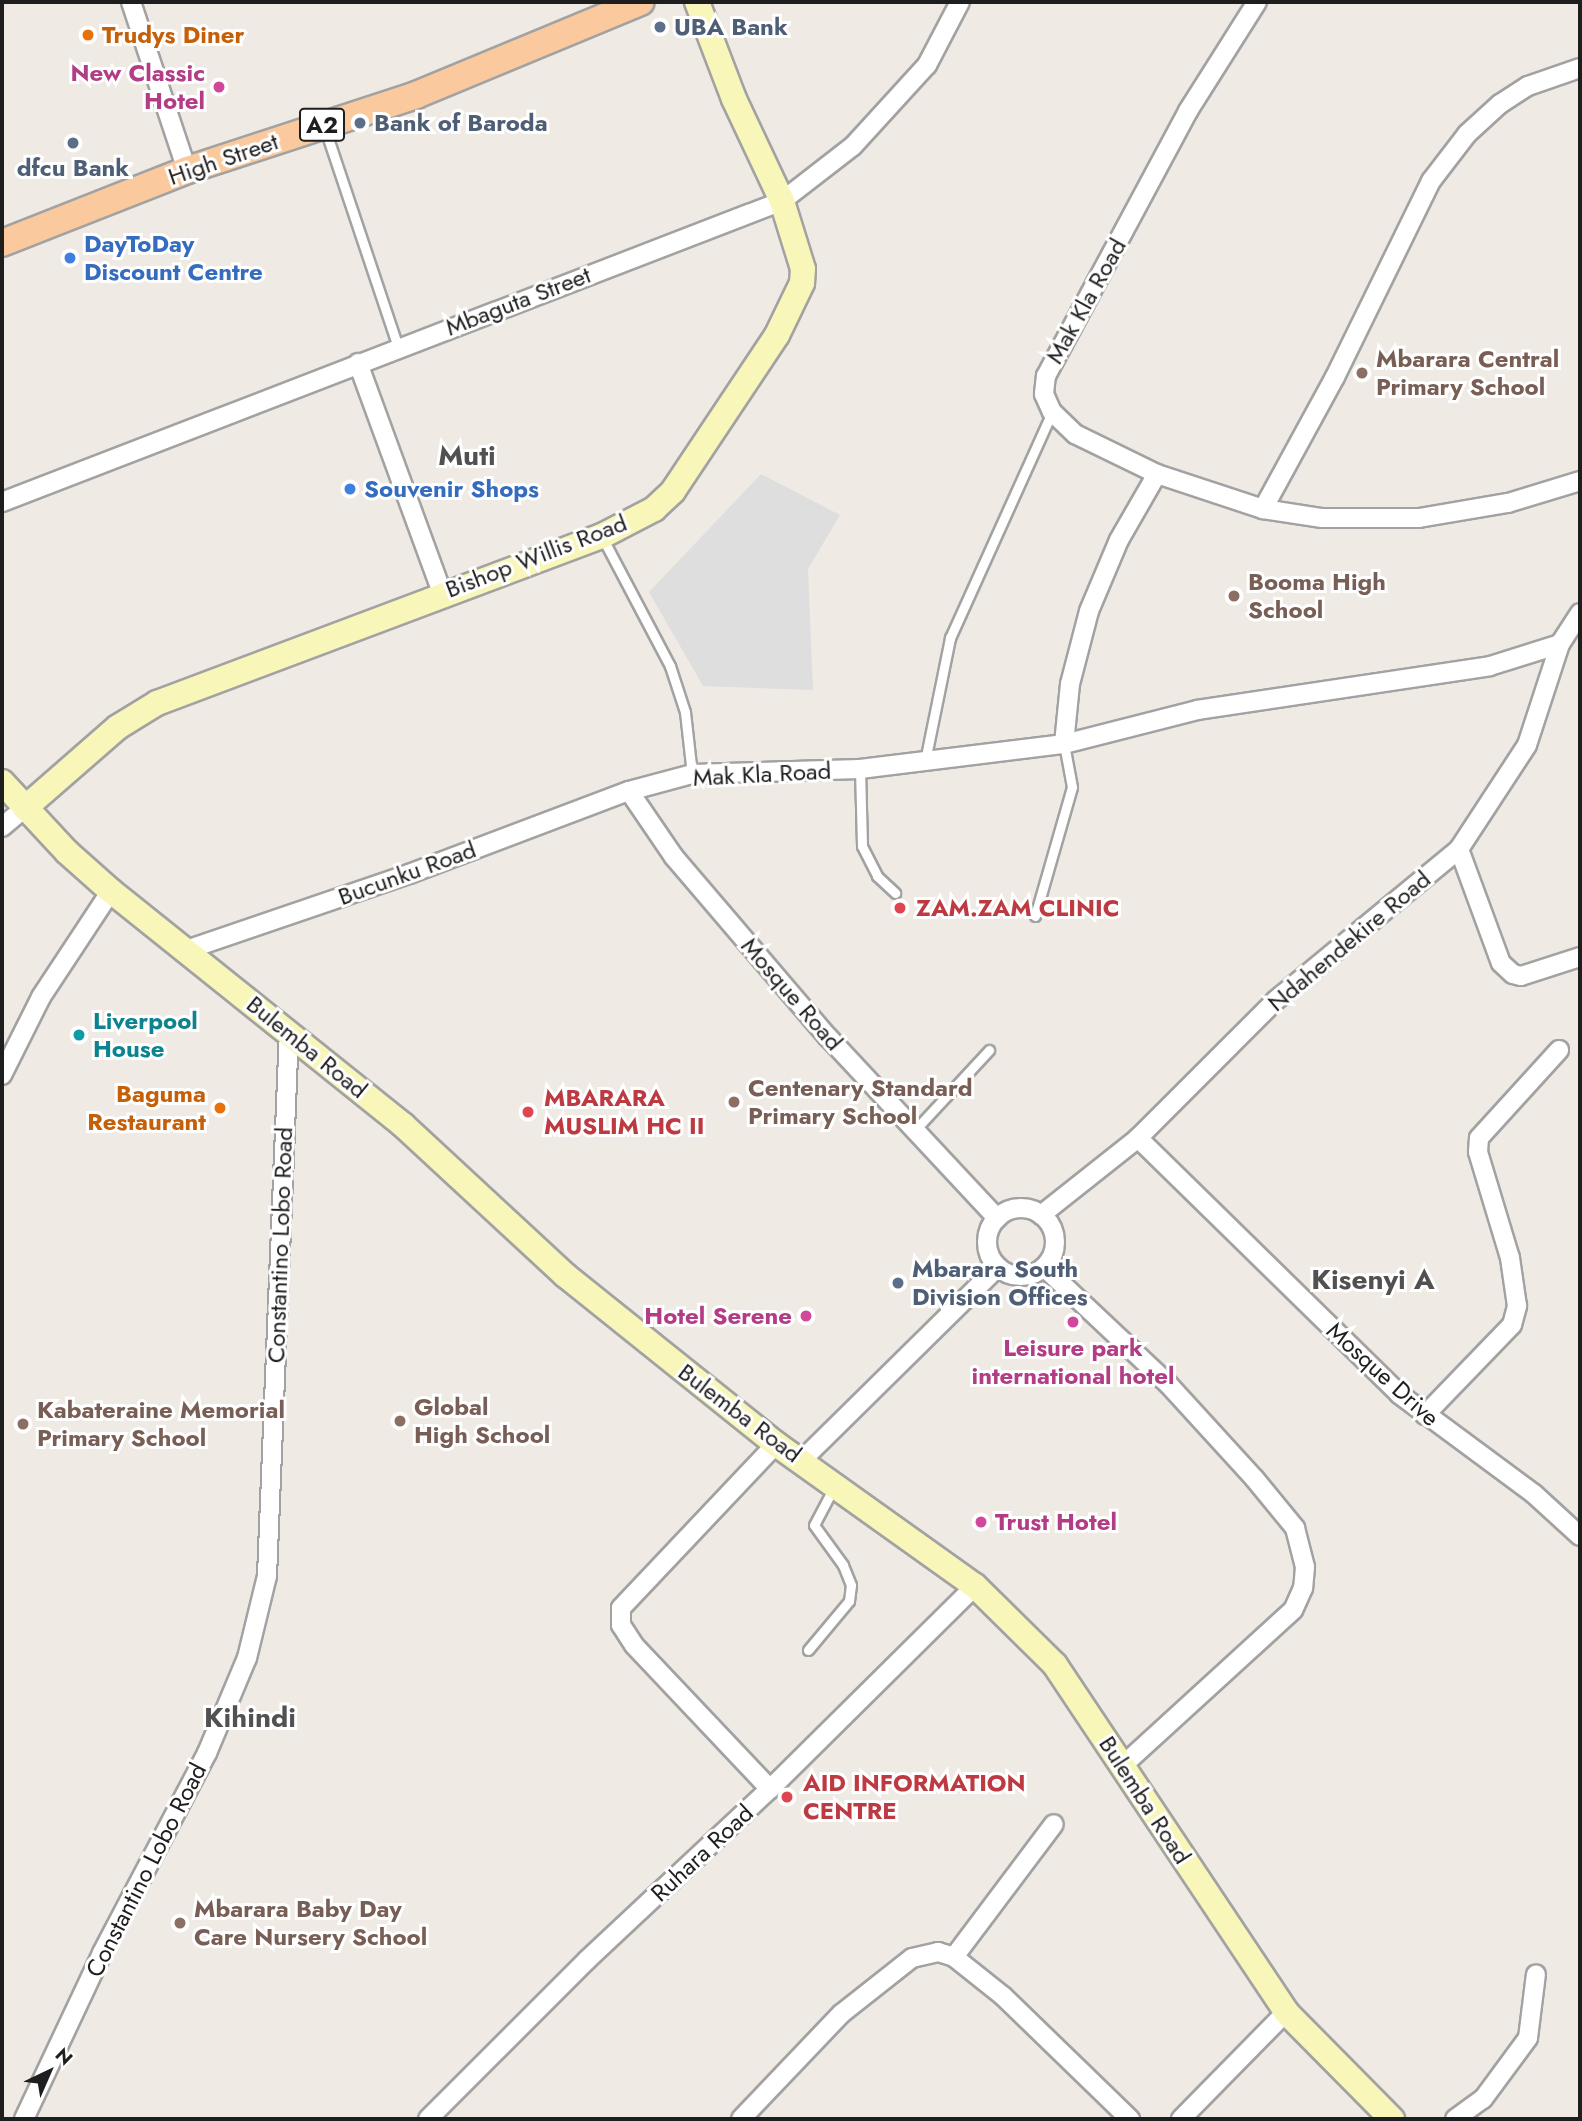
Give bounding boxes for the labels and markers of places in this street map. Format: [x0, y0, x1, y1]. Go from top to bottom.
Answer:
place label: UBA Bank [674, 13, 788, 41]
marker: UBA Bank [652, 19, 668, 35]
place label: Trudys Diner [102, 21, 244, 49]
marker: Trudys Diner [80, 27, 96, 43]
place label: New Classic Hotel [70, 59, 205, 115]
marker: New Classic Hotel [211, 79, 227, 95]
place label: Bank of Baroda [374, 109, 548, 137]
marker: Bank of Baroda [352, 115, 368, 131]
marker: dfcu Bank [65, 135, 81, 151]
place label: dfcu Bank [17, 154, 129, 182]
place label: DayToDay Discount Centre [84, 230, 263, 286]
marker: DayToDay Discount Centre [62, 250, 78, 266]
place label: Mbarara Central Primary School [1376, 345, 1559, 401]
marker: Mbarara Central Primary School [1354, 365, 1370, 381]
place label: Souvenir Shops [364, 475, 539, 503]
marker: Souvenir Shops [342, 481, 358, 497]
place label: Booma High School [1248, 568, 1386, 624]
marker: Booma High School [1226, 588, 1242, 604]
place label: ZAM.ZAM CLINIC [916, 894, 1119, 922]
marker: ZAM.ZAM CLINIC [890, 898, 910, 918]
place label: Liverpool House [93, 1007, 198, 1063]
marker: Liverpool House [71, 1027, 87, 1043]
place label: Centenary Standard Primary School [748, 1074, 973, 1130]
place label: Baguma Restaurant [87, 1080, 206, 1136]
place label: MBARARA MUSLIM HC II [544, 1084, 704, 1140]
marker: Centenary Standard Primary School [726, 1094, 742, 1110]
marker: Baguma Restaurant [212, 1100, 228, 1116]
marker: MBARARA MUSLIM HC II [518, 1102, 538, 1122]
place label: Mbarara South Division Offices [912, 1255, 1088, 1311]
marker: Mbarara South Division Offices [890, 1275, 906, 1291]
place label: Hotel Serene [644, 1302, 792, 1330]
marker: Hotel Serene [798, 1308, 814, 1324]
marker: Leisure park international hotel [1065, 1314, 1081, 1330]
place label: Leisure park international hotel [972, 1334, 1174, 1390]
place label: Global High School [414, 1393, 550, 1449]
place label: Kabateraine Memorial Primary School [37, 1396, 285, 1452]
marker: Global High School [392, 1413, 408, 1429]
marker: Kabateraine Memorial Primary School [15, 1416, 31, 1432]
place label: Trust Hotel [995, 1508, 1117, 1536]
marker: Trust Hotel [973, 1514, 989, 1530]
place label: AID INFORMATION CENTRE [803, 1769, 1026, 1825]
marker: AID INFORMATION CENTRE [777, 1787, 797, 1807]
place label: Mbarara Baby Day Care Nursery School [194, 1895, 427, 1951]
marker: Mbarara Baby Day Care Nursery School [172, 1915, 188, 1931]

